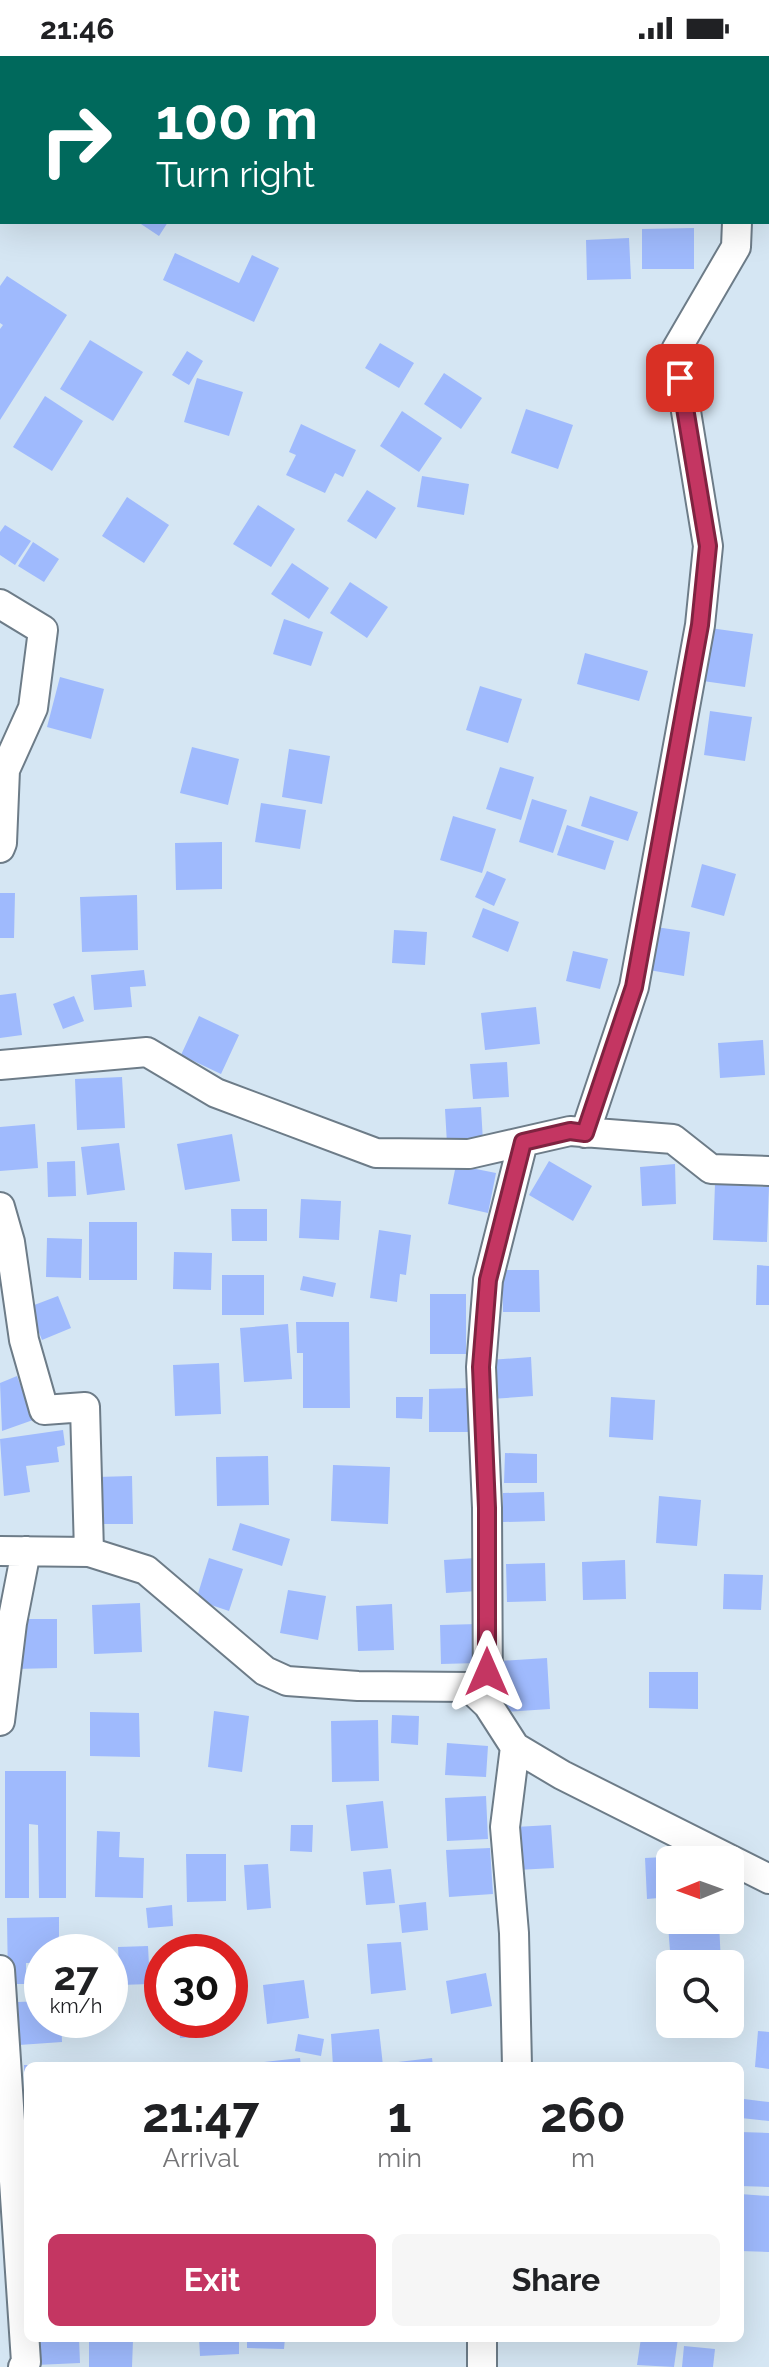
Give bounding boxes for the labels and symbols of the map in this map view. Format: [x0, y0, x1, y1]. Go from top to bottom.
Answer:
pin [646, 344, 714, 412]
position arrow [445, 1630, 529, 1714]
north arrow [656, 1846, 744, 1934]
speed limit sign: 30 [144, 1934, 248, 2038]

